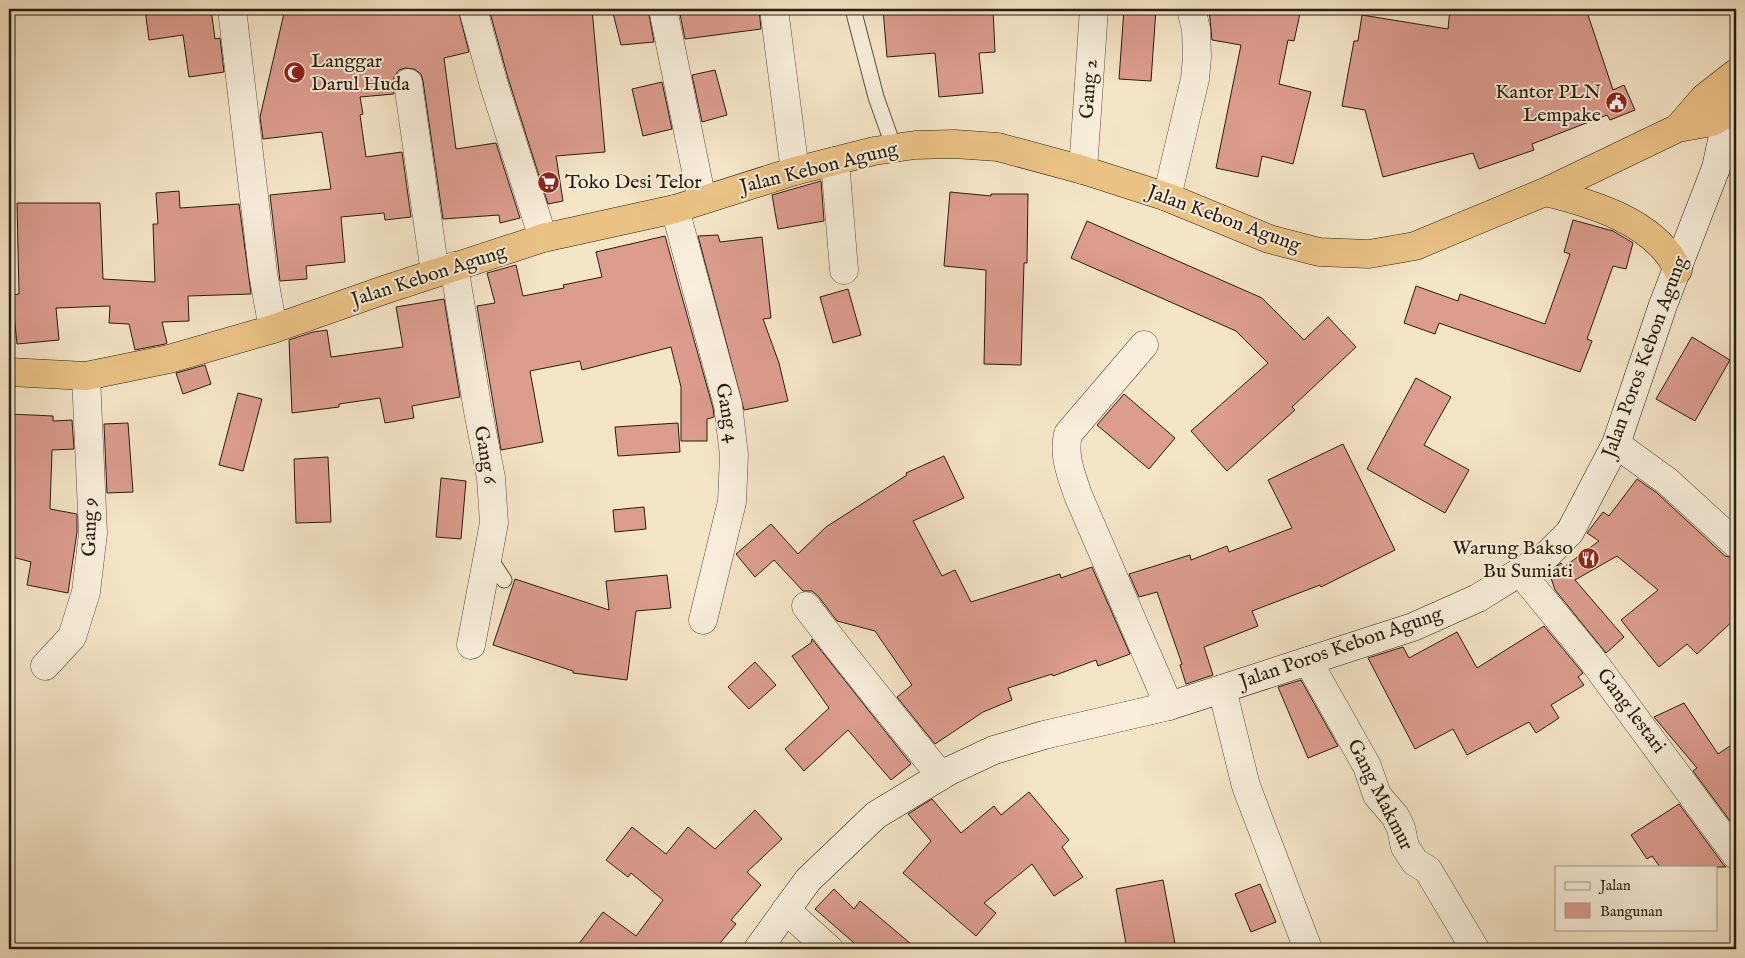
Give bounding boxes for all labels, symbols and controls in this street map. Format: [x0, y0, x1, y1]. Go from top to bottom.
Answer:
place label: Langgar Darul Huda [311, 49, 410, 97]
street label: Gang 2 [1074, 58, 1104, 120]
mosque icon: Langgar Darul Huda [283, 60, 307, 84]
place label: Kantor PLN Lempake [1495, 80, 1601, 128]
public building icon: Kantor PLN Lempake [1605, 91, 1629, 115]
street label: Jalan Kebon Agung [736, 136, 902, 200]
supermarket icon: Toko Desi Telor [537, 170, 561, 194]
place label: Toko Desi Telor [565, 170, 702, 195]
street label: Jalan Kebon Agung [1142, 179, 1305, 259]
street label: Jalan Kebon Agung [346, 239, 511, 313]
street label: Jalan Poros Kebon Agung [1596, 252, 1694, 463]
street label: Gang 4 [709, 381, 745, 445]
street label: Gang 6 [468, 424, 503, 487]
street label: Gang 9 [77, 497, 103, 557]
place label: Warung Bakso Bu Sumiati [1453, 536, 1573, 584]
restaurant icon: Warung Bakso Bu Sumiati [1577, 547, 1601, 571]
street label: Jalan Poros Kebon Agung [1234, 601, 1447, 695]
street label: Gang lestari [1591, 663, 1671, 759]
street label: Gang Makmur [1341, 735, 1419, 855]
legend [1555, 866, 1718, 930]
text: Jalan [1598, 876, 1631, 895]
text: Bangunan [1600, 902, 1663, 921]

